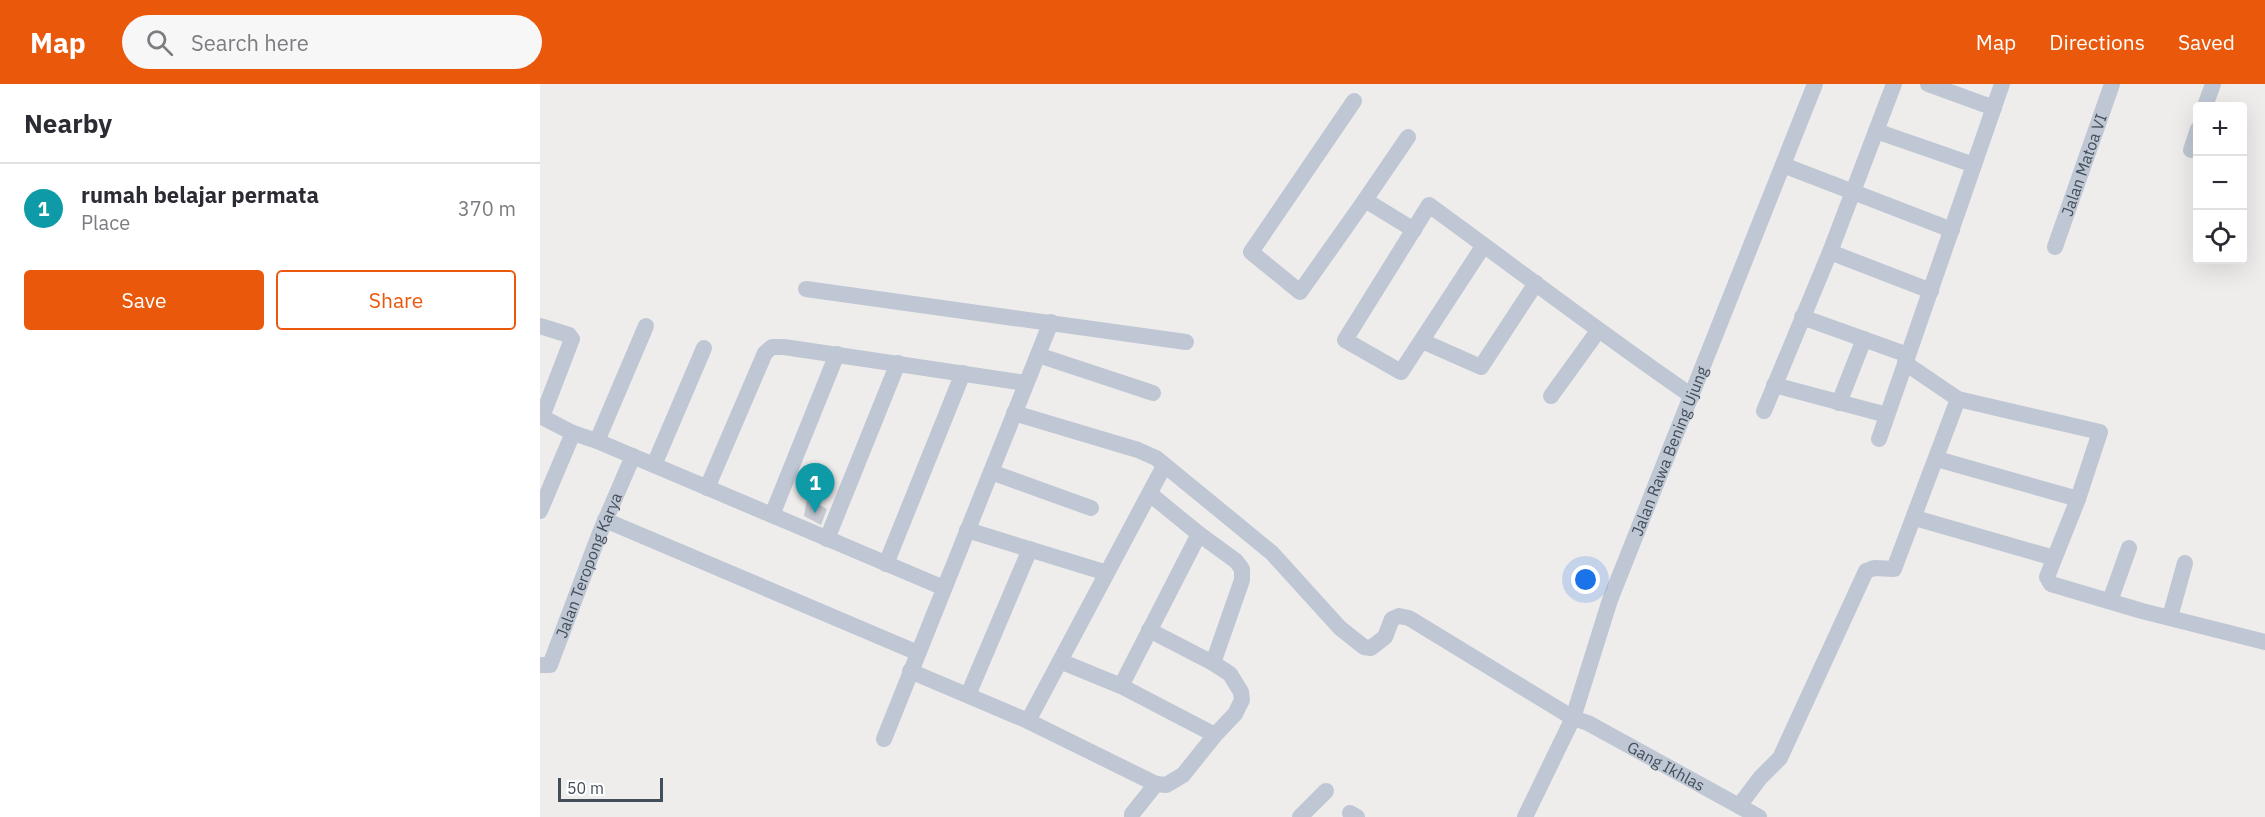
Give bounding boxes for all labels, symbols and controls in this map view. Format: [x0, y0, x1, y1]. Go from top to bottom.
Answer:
search box [122, 15, 542, 69]
text: Map [30, 24, 86, 61]
icon: search [143, 26, 176, 59]
text: Search here [191, 28, 309, 57]
text: Map [1976, 28, 2016, 56]
text: Directions [2049, 28, 2145, 56]
text: Saved [2178, 28, 2235, 56]
map controls [2193, 102, 2247, 264]
button: + [2193, 102, 2247, 156]
text: Nearby [24, 106, 112, 140]
street label: Jalan Matoa VI [2057, 111, 2111, 219]
button: − [2193, 156, 2247, 210]
text: rumah belajar permata [81, 180, 319, 209]
text: 1 [38, 195, 50, 222]
text: 370 m [458, 195, 516, 222]
text: Place [81, 209, 130, 236]
button: locate [2193, 210, 2247, 264]
button: Save [24, 270, 264, 330]
button: Share [276, 270, 516, 330]
street label: Jalan Rawa Bening Ujung [1627, 363, 1712, 539]
pin: 1 [796, 464, 834, 513]
street label: Jalan Teropong Karya [551, 489, 626, 641]
your location [1571, 565, 1600, 594]
street label: Gang Ikhlas [1624, 737, 1709, 795]
scale bar [558, 775, 663, 802]
text: 50 m [567, 778, 604, 798]

